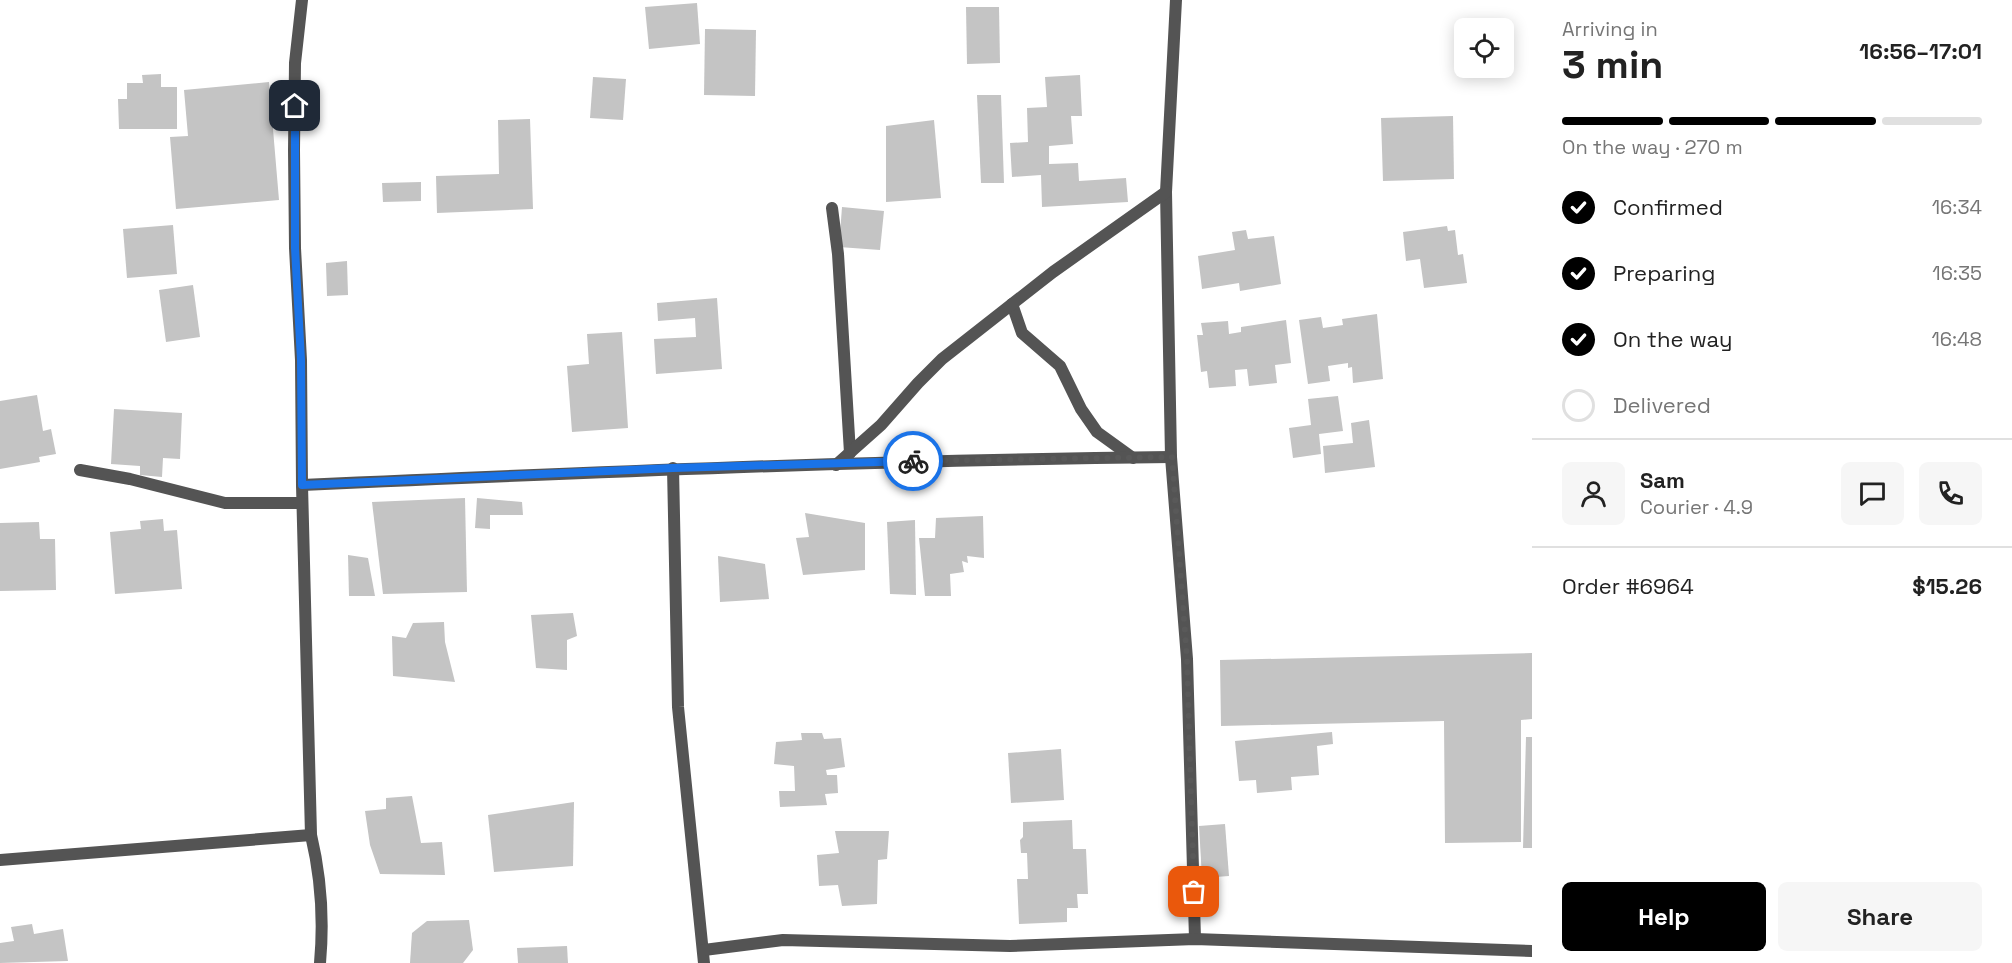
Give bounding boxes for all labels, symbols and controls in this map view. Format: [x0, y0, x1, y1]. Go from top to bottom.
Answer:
text: Arriving in [1562, 16, 1658, 42]
map controls [1454, 18, 1514, 78]
button: locate [1454, 18, 1514, 78]
text: 16:56–17:01 [1859, 37, 1982, 65]
text: 3 min [1562, 40, 1663, 89]
pin [269, 80, 320, 131]
icon: home [278, 89, 311, 122]
text: On the way · 270 m [1562, 134, 1743, 160]
icon: check [1562, 191, 1595, 224]
text: Confirmed [1613, 193, 1723, 221]
text: 16:34 [1932, 194, 1982, 220]
icon: check [1562, 257, 1595, 290]
text: Preparing [1613, 259, 1715, 287]
text: 16:35 [1932, 260, 1982, 286]
icon: check [1562, 323, 1595, 356]
text: On the way [1613, 325, 1732, 353]
text: 16:48 [1931, 326, 1982, 352]
text: Delivered [1613, 391, 1711, 419]
courier [883, 431, 943, 491]
icon: bike [897, 445, 930, 478]
button: person [1562, 462, 1625, 525]
button: chat [1841, 462, 1904, 525]
button: phone [1919, 462, 1982, 525]
text: Sam [1640, 466, 1685, 494]
text: Courier · 4.9 [1640, 494, 1753, 520]
text: Order #6964 [1562, 572, 1694, 600]
text: $15.26 [1912, 572, 1982, 600]
pin [1168, 866, 1219, 917]
icon: bag [1177, 875, 1210, 908]
button: Help [1562, 882, 1766, 951]
button: Share [1778, 882, 1982, 951]

